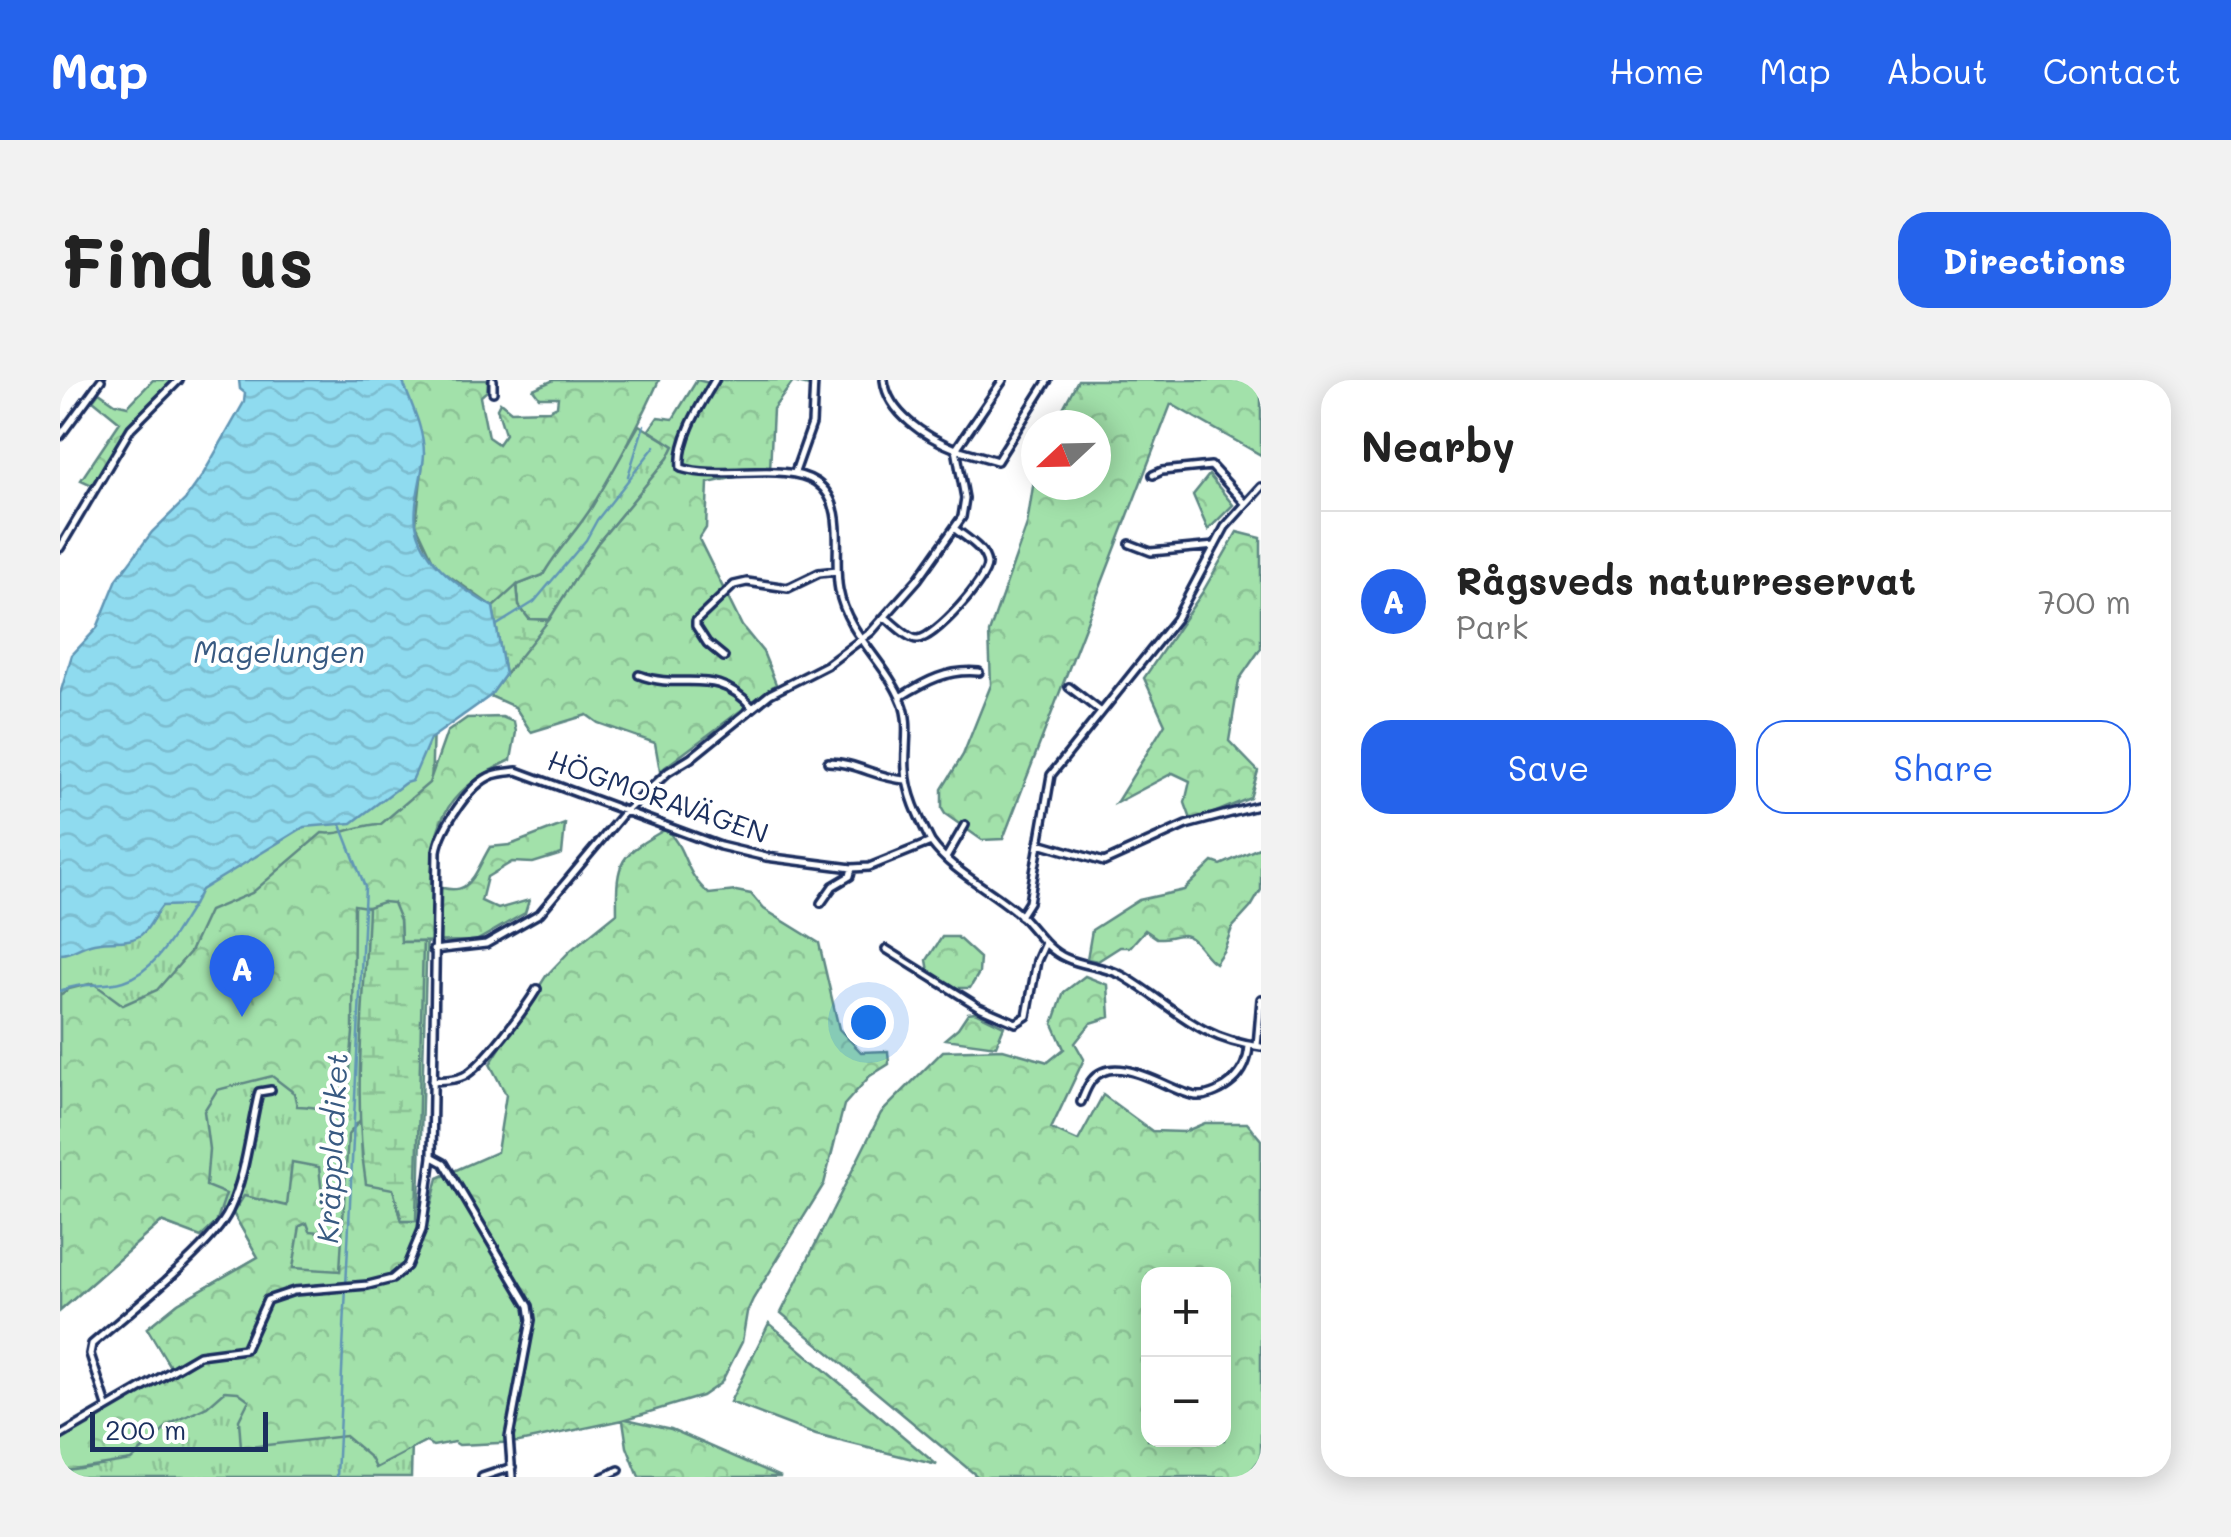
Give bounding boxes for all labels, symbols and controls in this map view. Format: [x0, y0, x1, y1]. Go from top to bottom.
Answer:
text: Map [50, 39, 149, 101]
text: Home [1609, 47, 1705, 93]
text: Map [1760, 47, 1831, 93]
text: About [1886, 47, 1988, 93]
text: Contact [2043, 47, 2181, 93]
button: Directions [1898, 212, 2171, 308]
text: Find us [60, 214, 314, 306]
north arrow [1021, 410, 1111, 500]
text: Nearby [1361, 418, 1515, 473]
text: Rågsveds naturreservat [1456, 555, 1916, 605]
text: A [1382, 580, 1405, 622]
text: 700 m [2038, 580, 2131, 622]
text: Park [1456, 605, 1529, 647]
water label: Magelungen [193, 631, 365, 671]
button: Save [1361, 720, 1736, 814]
button: Share [1756, 720, 2131, 814]
street label: HÖGMORAVÄGEN [543, 741, 773, 851]
pin: A [210, 934, 274, 1017]
your location [843, 997, 894, 1048]
water label: Kräppladiket [306, 1051, 356, 1244]
map controls [1141, 1267, 1231, 1447]
button: + [1141, 1267, 1231, 1357]
button: − [1141, 1357, 1231, 1447]
scale bar [90, 1407, 268, 1452]
text: 200 m [105, 1411, 186, 1447]

